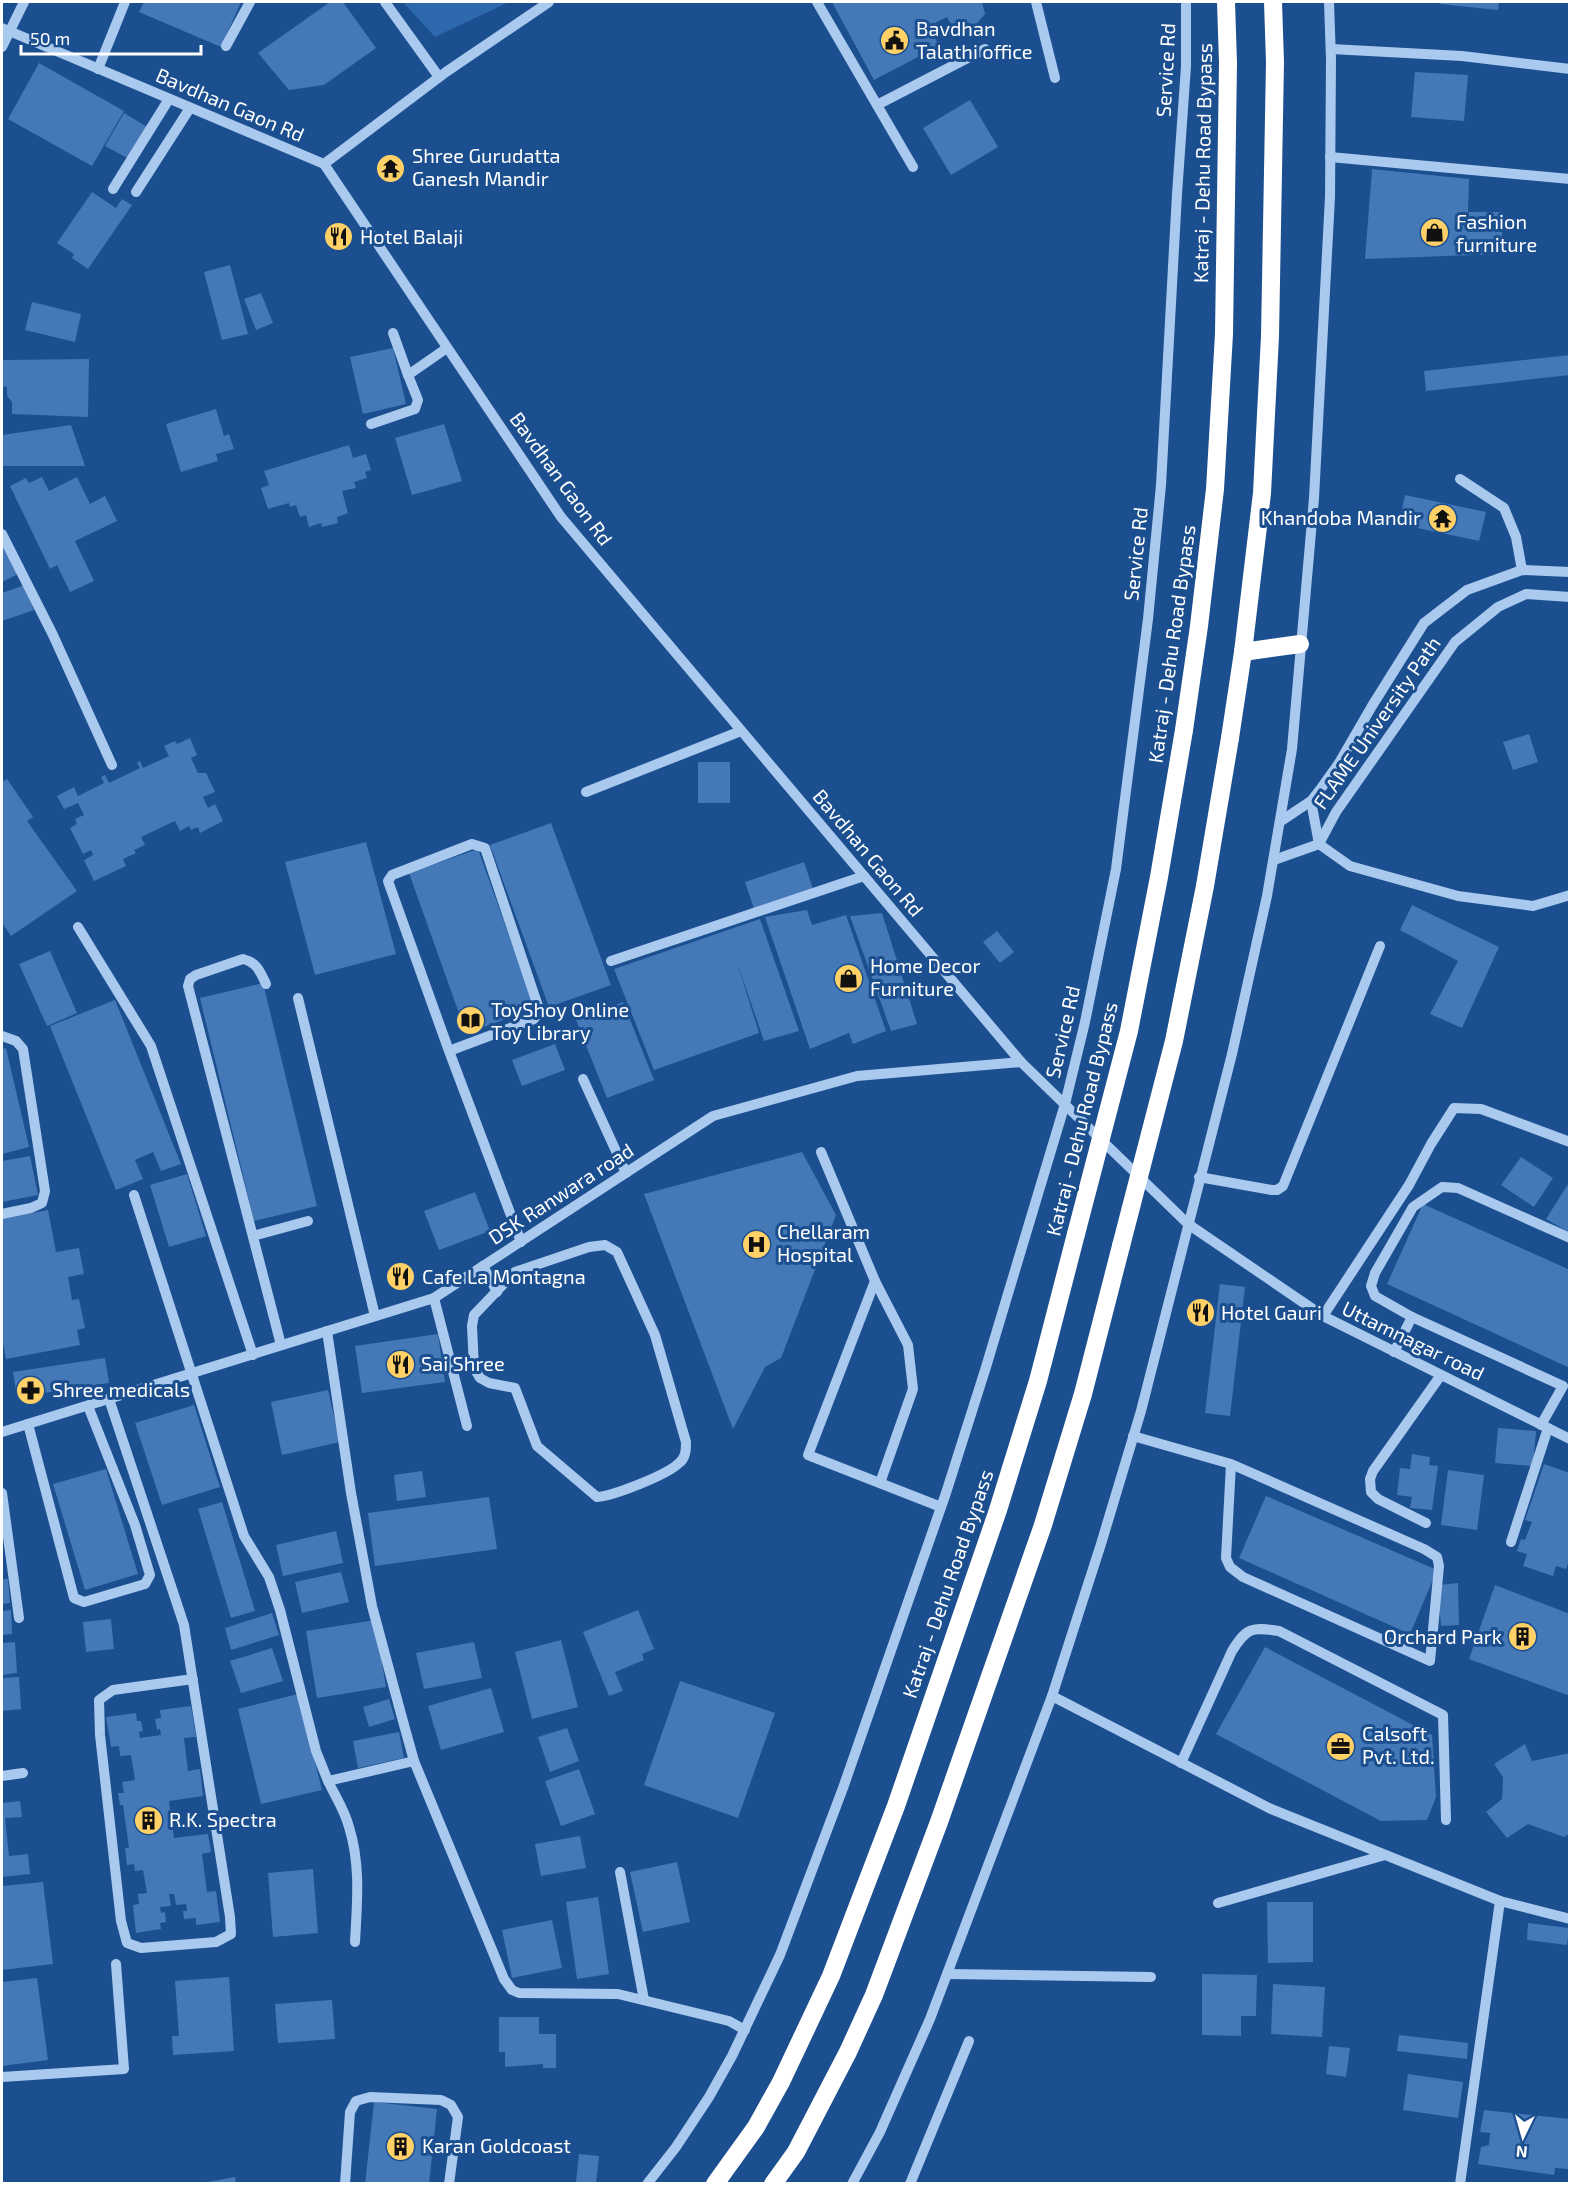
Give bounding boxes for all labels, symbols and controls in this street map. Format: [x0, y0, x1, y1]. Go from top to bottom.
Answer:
place label: Bavdhan Talathi office [916, 16, 1033, 63]
scale bar [21, 18, 201, 56]
street label: Service Rd [1151, 22, 1179, 118]
public building icon: Bavdhan Talathi office [879, 25, 911, 57]
text: 50 m [30, 27, 70, 49]
street label: Katraj - Dehu Road Bypass [1188, 43, 1216, 283]
street label: Bavdhan Gaon Rd [153, 62, 308, 146]
place label: Shree Gurudatta Ganesh Mandir [412, 143, 561, 190]
temple icon: Shree Gurudatta Ganesh Mandir [375, 152, 407, 184]
place label: Fashion furniture [1456, 209, 1537, 256]
shop icon: Fashion furniture [1419, 217, 1451, 249]
restaurant icon: Hotel Balaji [323, 221, 355, 253]
place label: Hotel Balaji [360, 224, 463, 248]
street label: Bavdhan Gaon Rd [505, 407, 618, 550]
temple icon: Khandoba Mandir [1426, 502, 1458, 534]
place label: Khandoba Mandir [1261, 505, 1421, 529]
street label: Service Rd [1118, 506, 1152, 602]
street label: Katraj - Dehu Road Bypass [1142, 523, 1200, 764]
street label: FLAME University Path [1308, 632, 1445, 813]
street label: Bavdhan Gaon Rd [809, 784, 929, 921]
place label: Home Decor Furniture [870, 953, 980, 1000]
shop icon: Home Decor Furniture [833, 962, 865, 994]
street label: Service Rd [1040, 983, 1084, 1080]
place label: ToyShoy Online Toy Library [491, 997, 629, 1044]
street label: Katraj - Dehu Road Bypass [1040, 999, 1122, 1238]
library icon: ToyShoy Online Toy Library [454, 1005, 486, 1037]
street label: DSK Ranwara road [483, 1137, 637, 1249]
place label: Chellaram Hospital [777, 1219, 870, 1266]
hospital icon: Chellaram Hospital [740, 1228, 772, 1260]
restaurant icon: Cafe La Montagna [385, 1261, 417, 1293]
place label: Cafe La Montagna [422, 1264, 586, 1288]
street label: Uttamnagar road [1338, 1295, 1489, 1385]
restaurant icon: Hotel Gauri [1184, 1297, 1216, 1329]
place label: Hotel Gauri [1221, 1300, 1322, 1324]
restaurant icon: Sai Shree [384, 1348, 416, 1380]
place label: Sai Shree [421, 1351, 505, 1375]
pharmacy icon: Shree medicals [15, 1374, 47, 1406]
place label: Shree medicals [52, 1377, 190, 1401]
street label: Katraj - Dehu Road Bypass [897, 1466, 998, 1701]
building icon: Orchard Park [1507, 1621, 1539, 1653]
place label: Orchard Park [1384, 1624, 1502, 1648]
place label: Calsoft Pvt. Ltd. [1362, 1721, 1434, 1768]
office icon: Calsoft Pvt. Ltd. [1325, 1730, 1357, 1762]
building icon: R.K. Spectra [132, 1804, 164, 1836]
place label: R.K. Spectra [169, 1807, 277, 1831]
north arrow [1493, 2107, 1553, 2167]
building icon: Karan Goldcoast [385, 2130, 417, 2162]
place label: Karan Goldcoast [422, 2133, 571, 2157]
text: N [1515, 2142, 1528, 2162]

